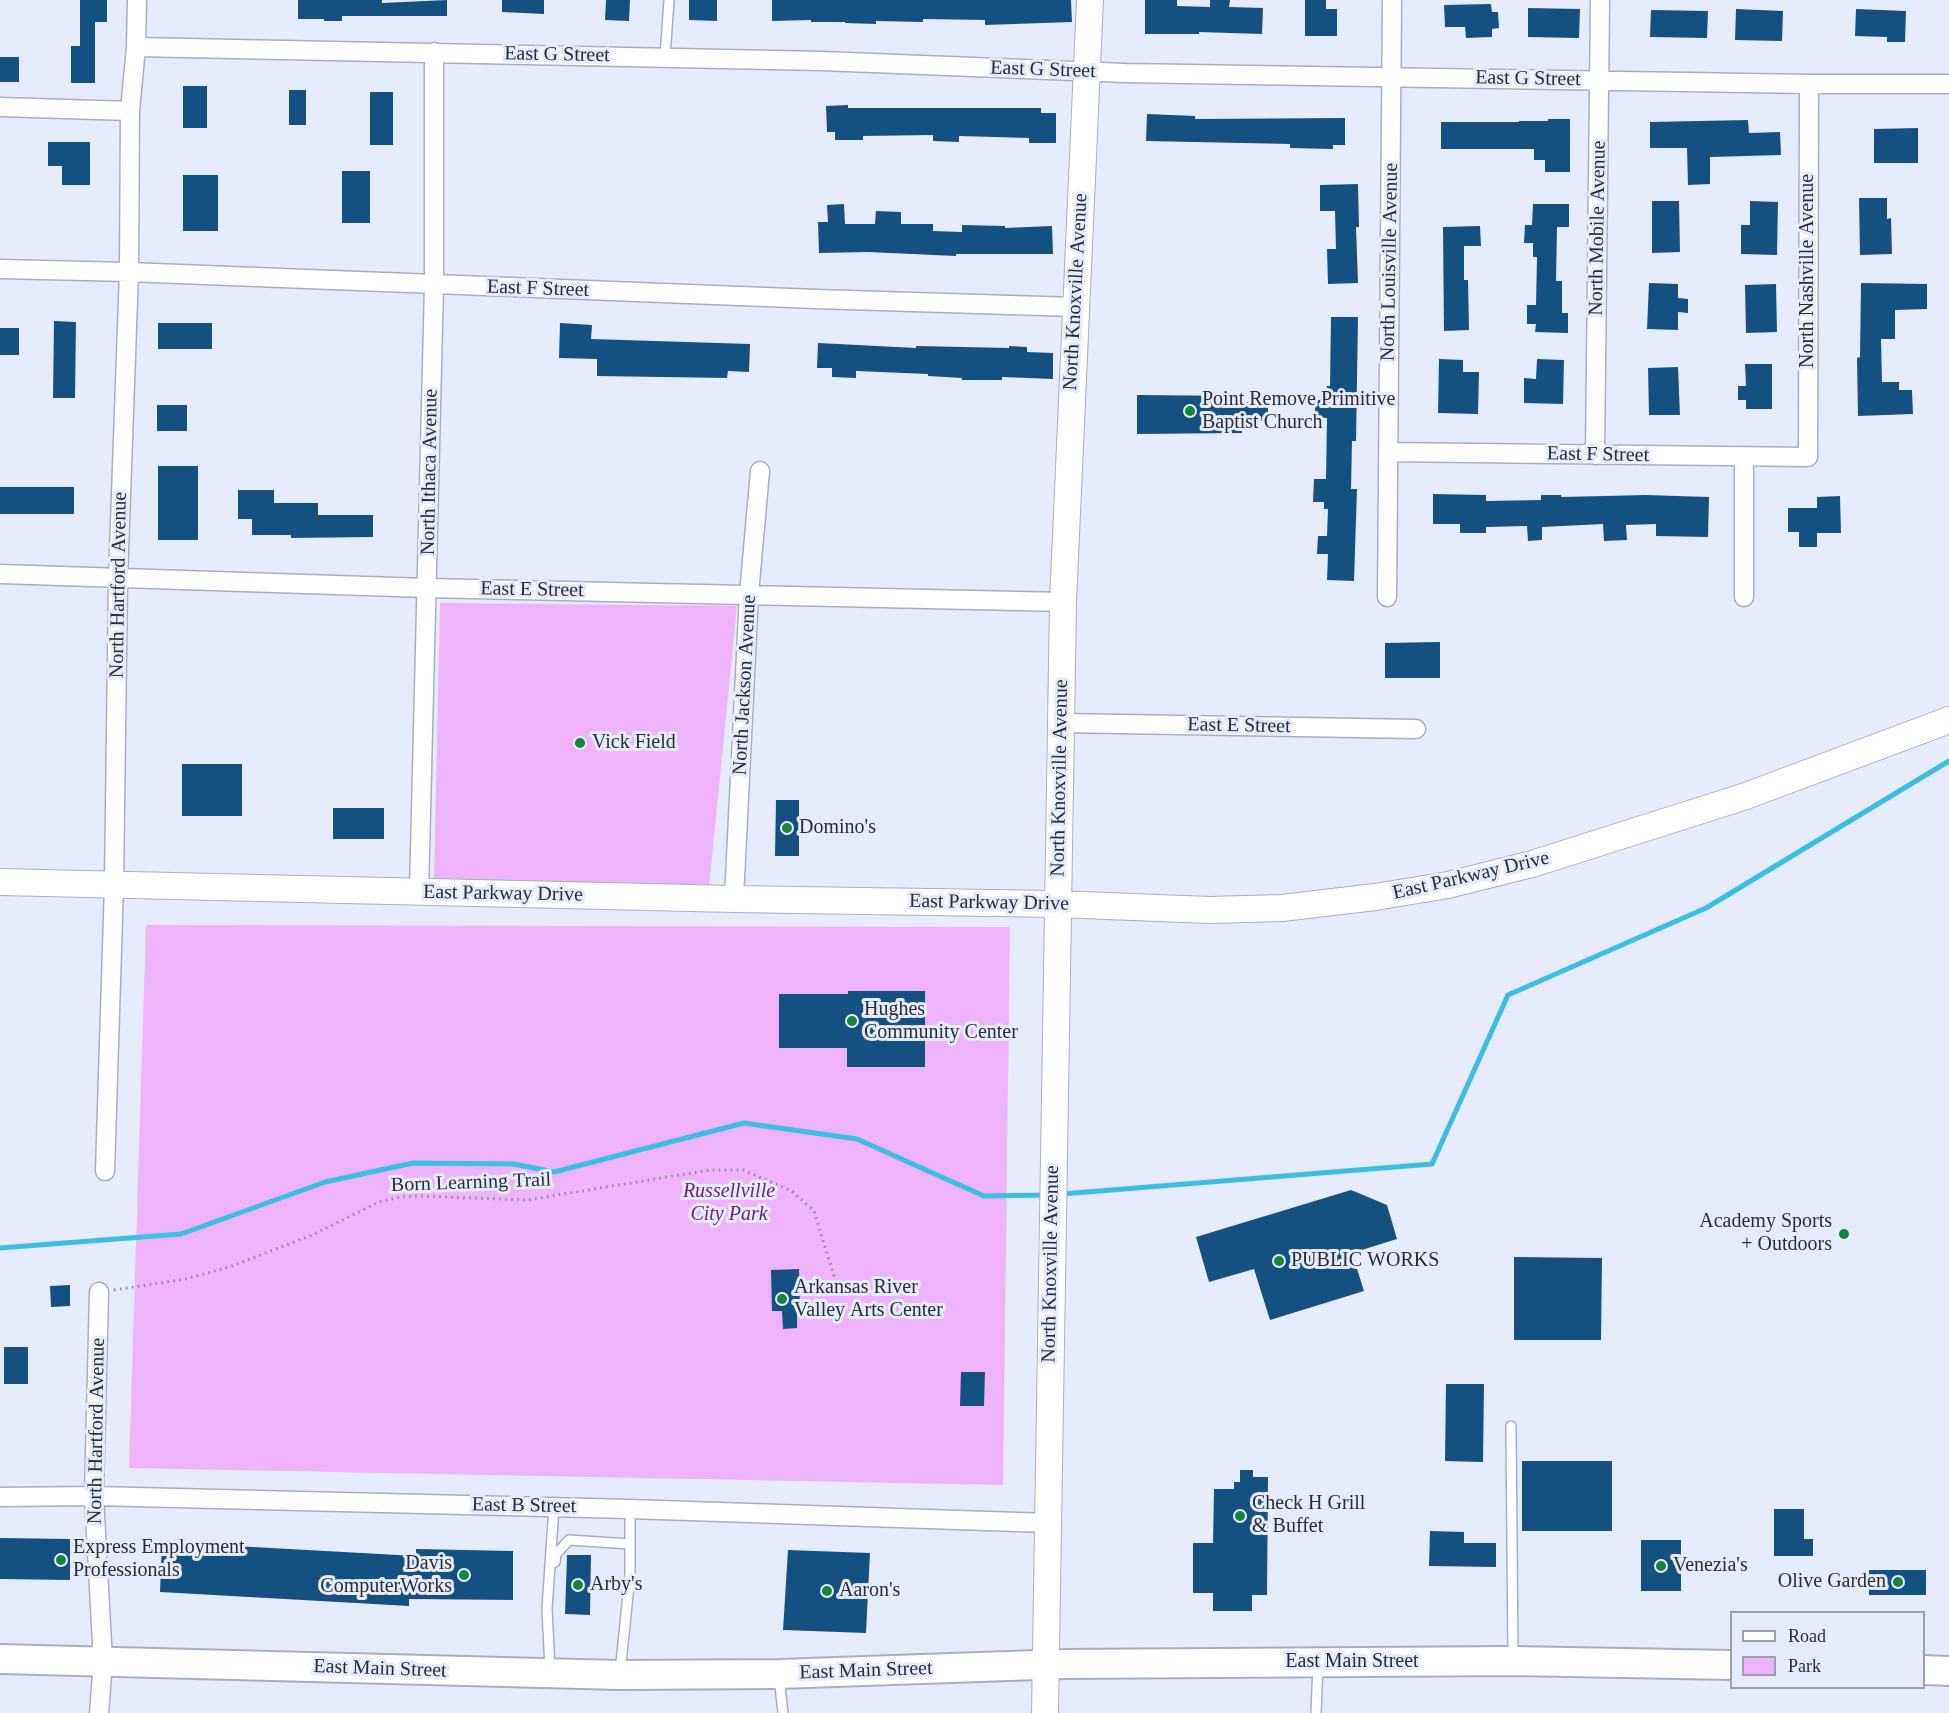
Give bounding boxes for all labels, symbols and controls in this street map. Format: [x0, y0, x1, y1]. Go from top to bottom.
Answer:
street label: East G Street [504, 42, 610, 68]
street label: East G Street [990, 56, 1096, 84]
street label: East G Street [1475, 66, 1581, 92]
street label: North Mobile Avenue [1584, 140, 1612, 316]
street label: North Louisville Avenue [1376, 163, 1404, 361]
street label: North Nashville Avenue [1796, 174, 1820, 368]
street label: North Knoxville Avenue [1059, 193, 1093, 391]
street label: East F Street [487, 275, 589, 303]
place label: Point Remove Primitive Baptist Church [1202, 388, 1395, 435]
street label: North Ithaca Avenue [417, 389, 443, 555]
marker: Point Remove Primitive Baptist Church [1183, 404, 1197, 418]
street label: East F Street [1547, 442, 1649, 468]
street label: North Hartford Avenue [105, 492, 133, 678]
street label: East E Street [480, 577, 584, 603]
street label: North Jackson Avenue [728, 594, 762, 776]
street label: North Knoxville Avenue [1046, 679, 1074, 877]
street label: East E Street [1187, 713, 1291, 739]
place label: Vick Field [592, 731, 676, 755]
marker: Vick Field [573, 736, 587, 750]
place label: Domino's [799, 816, 876, 840]
marker: Domino's [780, 821, 794, 835]
street label: East Parkway Drive [1390, 846, 1552, 906]
street label: East Parkway Drive [423, 881, 583, 907]
street label: East Parkway Drive [909, 890, 1069, 916]
place label: Hughes Community Center [864, 998, 1018, 1045]
marker: Hughes Community Center [845, 1014, 859, 1028]
street label: North Knoxville Avenue [1037, 1165, 1065, 1363]
street label: Born Learning Trail [390, 1168, 552, 1198]
park label: Russellville City Park [683, 1180, 775, 1227]
place label: Academy Sports + Outdoors [1699, 1210, 1832, 1257]
marker: Academy Sports + Outdoors [1837, 1227, 1851, 1241]
place label: PUBLIC WORKS [1291, 1249, 1439, 1273]
marker: PUBLIC WORKS [1272, 1254, 1286, 1268]
place label: Arkansas River Valley Arts Center [794, 1276, 943, 1323]
marker: Arkansas River Valley Arts Center [775, 1292, 789, 1306]
street label: North Hartford Avenue [83, 1338, 111, 1524]
place label: Check H Grill & Buffet [1252, 1492, 1365, 1539]
street label: East B Street [472, 1493, 576, 1519]
marker: Check H Grill & Buffet [1233, 1509, 1247, 1523]
place label: Express Employment Professionals [73, 1536, 245, 1583]
place label: Davis ComputerWorks [320, 1552, 452, 1599]
marker: Express Employment Professionals [54, 1553, 68, 1567]
place label: Venezia's [1673, 1554, 1748, 1578]
marker: Venezia's [1654, 1559, 1668, 1573]
marker: Davis ComputerWorks [457, 1568, 471, 1582]
place label: Olive Garden [1778, 1570, 1886, 1594]
place label: Arby's [590, 1573, 642, 1597]
marker: Olive Garden [1891, 1575, 1905, 1589]
marker: Arby's [571, 1578, 585, 1592]
place label: Aaron's [839, 1579, 900, 1603]
marker: Aaron's [820, 1584, 834, 1598]
legend [1730, 1611, 1925, 1689]
text: Road [1788, 1626, 1826, 1646]
street label: East Main Street [1285, 1650, 1419, 1674]
street label: East Main Street [313, 1655, 447, 1683]
text: Park [1788, 1656, 1821, 1676]
street label: East Main Street [799, 1657, 933, 1685]

